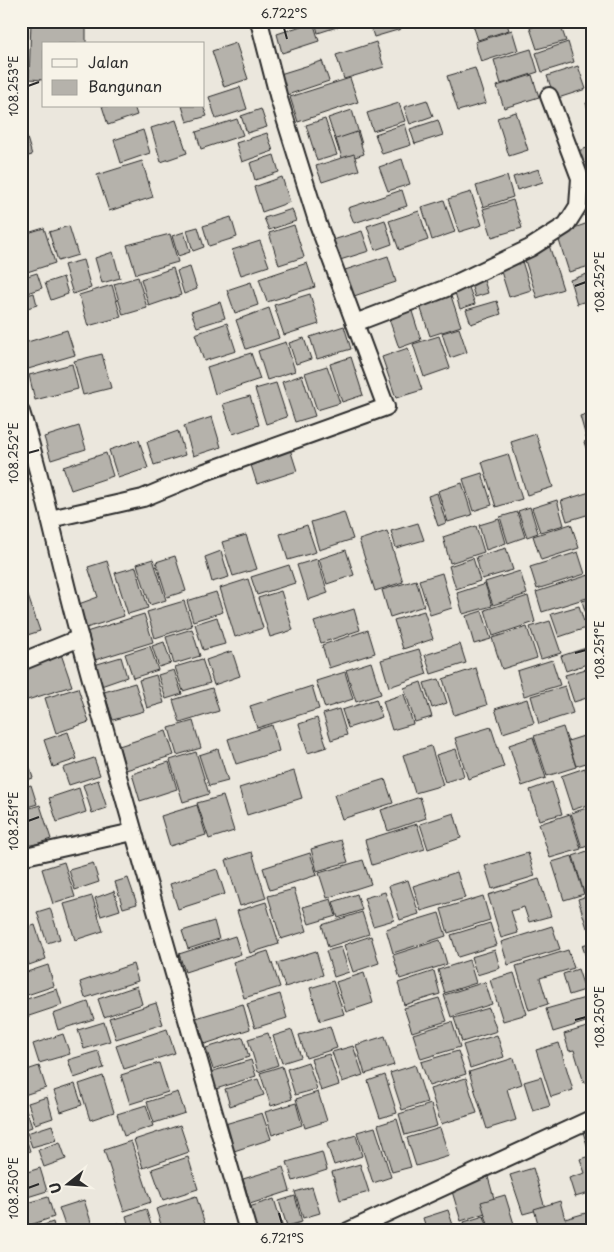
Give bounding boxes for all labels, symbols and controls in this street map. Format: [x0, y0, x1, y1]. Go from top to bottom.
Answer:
text: 6.722°S [261, 4, 307, 22]
legend [42, 42, 205, 108]
text: Jalan [88, 50, 129, 73]
text: 108.253°E [4, 55, 22, 117]
text: Bangunan [88, 74, 162, 97]
text: 108.252°E [590, 251, 608, 313]
text: 108.252°E [4, 422, 22, 484]
text: 108.251°E [590, 621, 608, 679]
text: 108.251°E [4, 792, 22, 850]
text: 108.250°E [590, 986, 608, 1048]
text: 108.250°E [4, 1157, 22, 1219]
north arrow [42, 1160, 92, 1210]
text: U [43, 1180, 67, 1196]
text: 6.721°S [260, 1229, 304, 1247]

